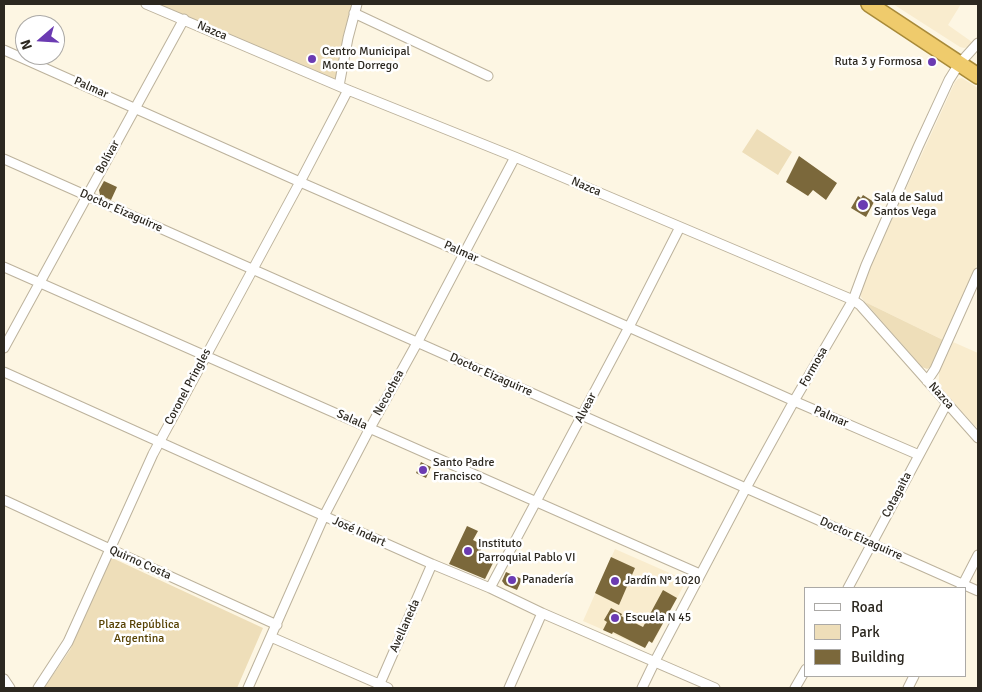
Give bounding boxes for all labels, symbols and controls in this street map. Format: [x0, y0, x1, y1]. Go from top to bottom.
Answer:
north arrow [15, 15, 65, 65]
street label: Nazca [195, 18, 229, 44]
text: N [17, 37, 36, 52]
place label: Centro Municipal Monte Dorrego [322, 45, 410, 73]
marker: Centro Municipal Monte Dorrego [306, 53, 318, 65]
place label: Ruta 3 y Formosa [834, 55, 922, 69]
marker: Ruta 3 y Formosa [926, 56, 938, 68]
street label: Palmar [72, 74, 110, 102]
street label: Bolívar [93, 138, 123, 176]
street label: Nazca [569, 174, 603, 200]
street label: Doctor Eizaguirre [77, 186, 165, 236]
place label: Sala de Salud Santos Vega [874, 191, 943, 219]
marker: Sala de Salud Santos Vega [856, 198, 870, 212]
street label: Palmar [442, 238, 480, 266]
street label: Formosa [797, 344, 831, 390]
street label: Coronel Pringles [162, 346, 214, 428]
street label: Doctor Eizaguirre [447, 350, 535, 400]
street label: Necochea [371, 368, 407, 418]
street label: Nazca [925, 380, 957, 412]
street label: Alvear [572, 390, 600, 426]
street label: Palmar [812, 403, 850, 431]
street label: Salala [334, 407, 370, 433]
place label: Santo Padre Francisco [433, 456, 494, 484]
marker: Santo Padre Francisco [417, 464, 429, 476]
street label: Cotagaita [879, 470, 915, 520]
street label: José Indart [330, 514, 388, 550]
street label: Doctor Eizaguirre [817, 514, 905, 564]
place label: Instituto Parroquial Pablo VI [478, 537, 575, 565]
street label: Quirno Costa [107, 543, 173, 583]
marker: Instituto Parroquial Pablo VI [462, 545, 474, 557]
place label: Panadería [522, 573, 574, 587]
marker: Panadería [506, 574, 518, 586]
place label: Jardín N° 1020 [625, 574, 700, 588]
marker: Jardín N° 1020 [609, 575, 621, 587]
legend [804, 587, 967, 677]
street label: Avellaneda [387, 597, 423, 655]
text: Road [851, 598, 883, 616]
place label: Escuela N 45 [625, 611, 691, 625]
marker: Escuela N 45 [609, 612, 621, 624]
park label: Plaza República Argentina [98, 618, 180, 646]
text: Park [851, 623, 880, 641]
text: Building [851, 648, 905, 666]

